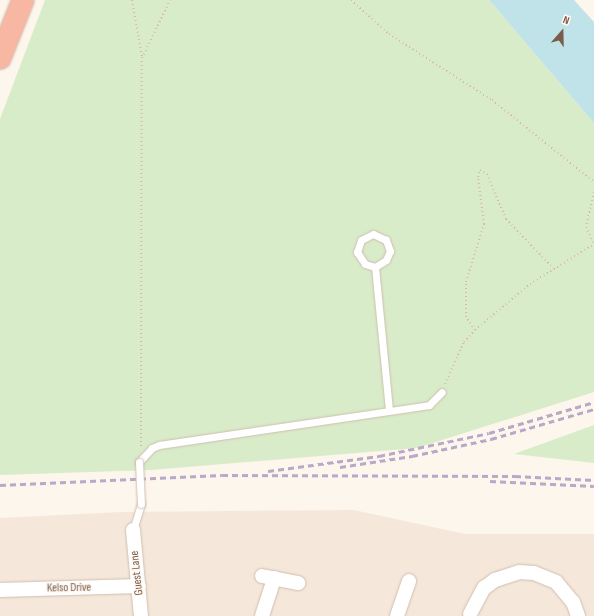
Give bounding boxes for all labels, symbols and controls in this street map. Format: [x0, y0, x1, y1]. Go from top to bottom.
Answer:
north arrow [542, 12, 582, 52]
text: N [561, 13, 571, 27]
street label: Guest Lane [128, 550, 146, 596]
street label: Kelso Drive [47, 580, 91, 596]

